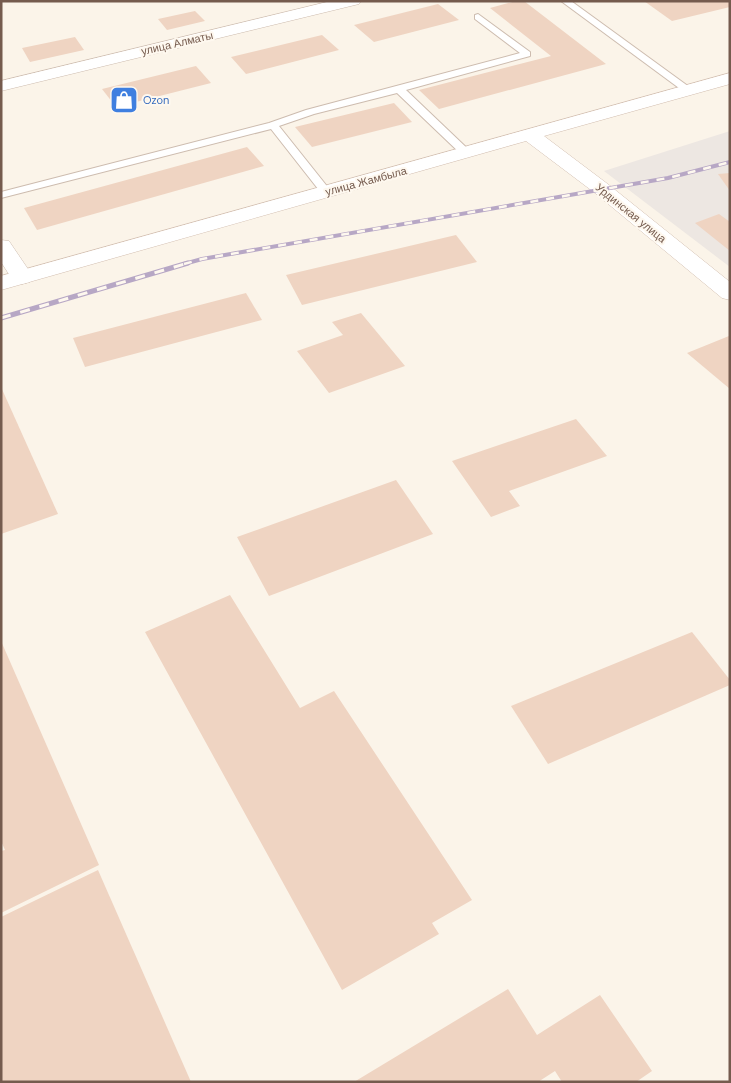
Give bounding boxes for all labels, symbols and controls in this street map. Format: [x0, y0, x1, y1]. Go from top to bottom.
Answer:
street label: улица Алматы [140, 28, 214, 58]
shop icon: Ozon [109, 85, 139, 115]
place label: Ozon [143, 93, 169, 107]
street label: улица Жамбыла [324, 163, 409, 199]
street label: Урдинская улица [593, 180, 670, 246]

